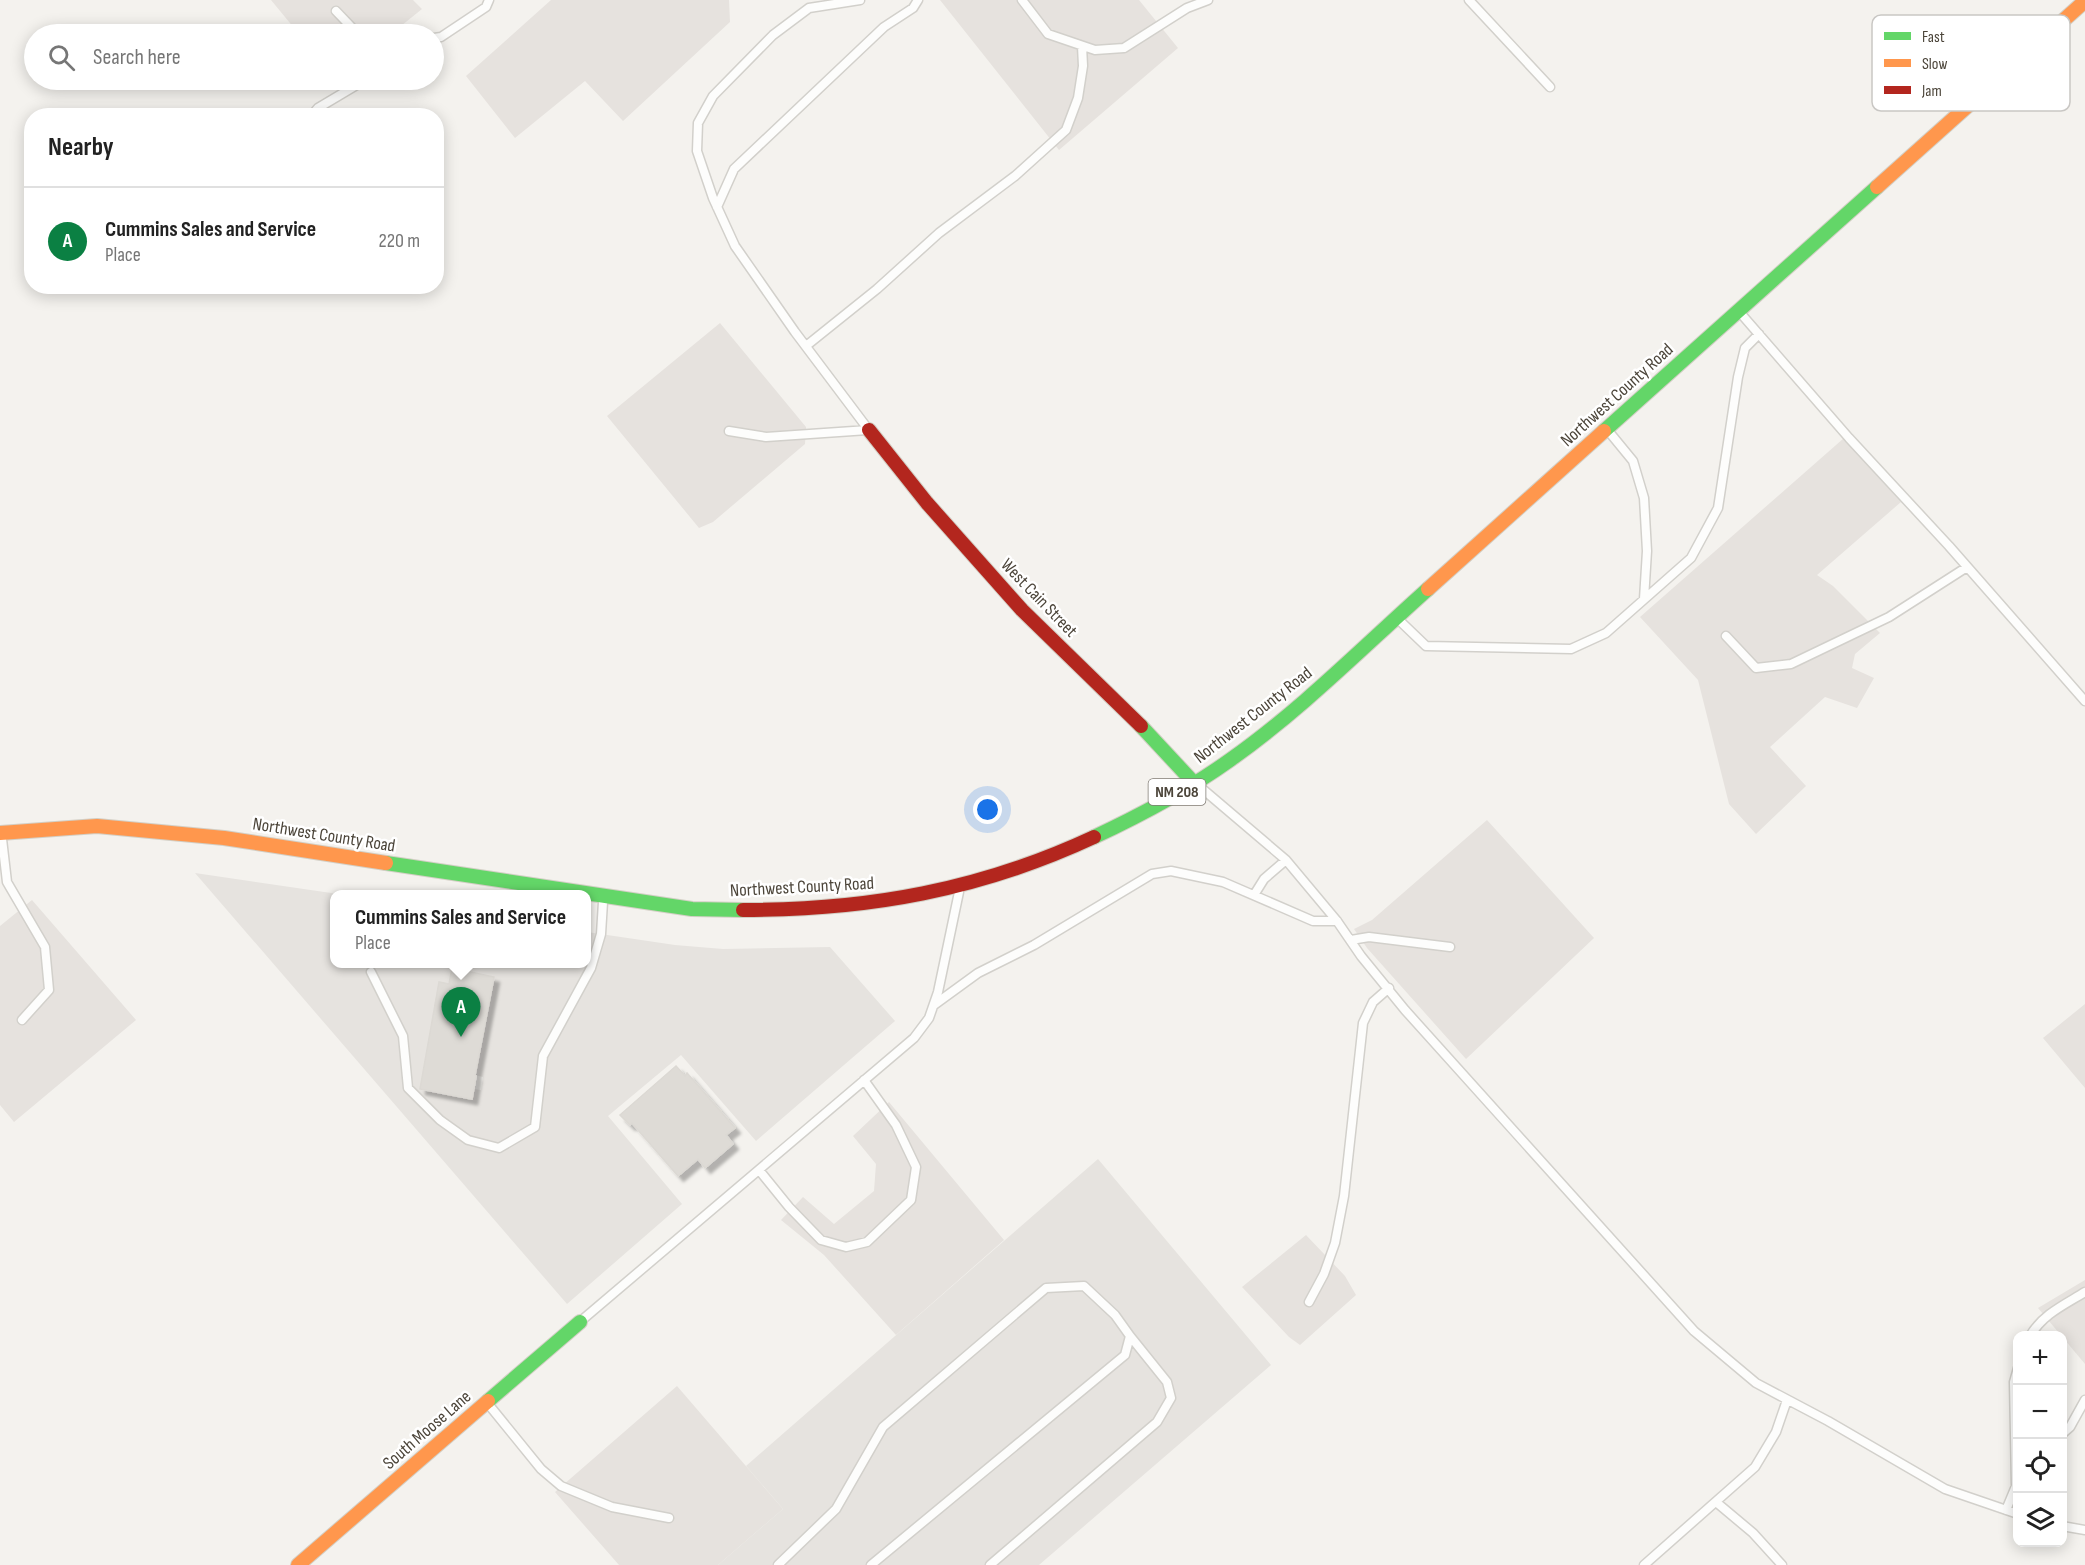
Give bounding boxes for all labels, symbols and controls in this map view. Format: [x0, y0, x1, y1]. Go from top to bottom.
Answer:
legend [1872, 15, 2070, 111]
search box [24, 24, 444, 90]
text: Fast [1922, 28, 1945, 47]
icon: search [45, 41, 78, 74]
text: Search here [93, 44, 180, 71]
text: Slow [1922, 55, 1947, 74]
text: Jam [1921, 82, 1942, 101]
text: Nearby [48, 132, 114, 163]
text: Cummins Sales and Service [105, 216, 316, 243]
text: A [63, 229, 72, 253]
text: 220 m [379, 229, 420, 253]
text: Place [105, 243, 141, 267]
street label: Northwest County Road [1556, 339, 1678, 451]
street label: West Cain Street [996, 554, 1082, 642]
street label: Northwest County Road [1190, 662, 1316, 768]
road number: NM 208 [1148, 779, 1206, 805]
your location [973, 795, 1002, 824]
street label: Northwest County Road [251, 813, 397, 857]
street label: Northwest County Road [730, 873, 874, 901]
popup [330, 890, 591, 968]
text: Cummins Sales and Service [355, 904, 566, 931]
text: Place [355, 931, 391, 955]
pin: A [442, 988, 480, 1037]
map controls [2013, 1331, 2067, 1547]
button: + [2013, 1331, 2067, 1385]
button: − [2013, 1385, 2067, 1439]
street label: South Moose Lane [379, 1386, 475, 1474]
button: locate [2013, 1439, 2067, 1493]
button: layers [2013, 1493, 2067, 1547]

